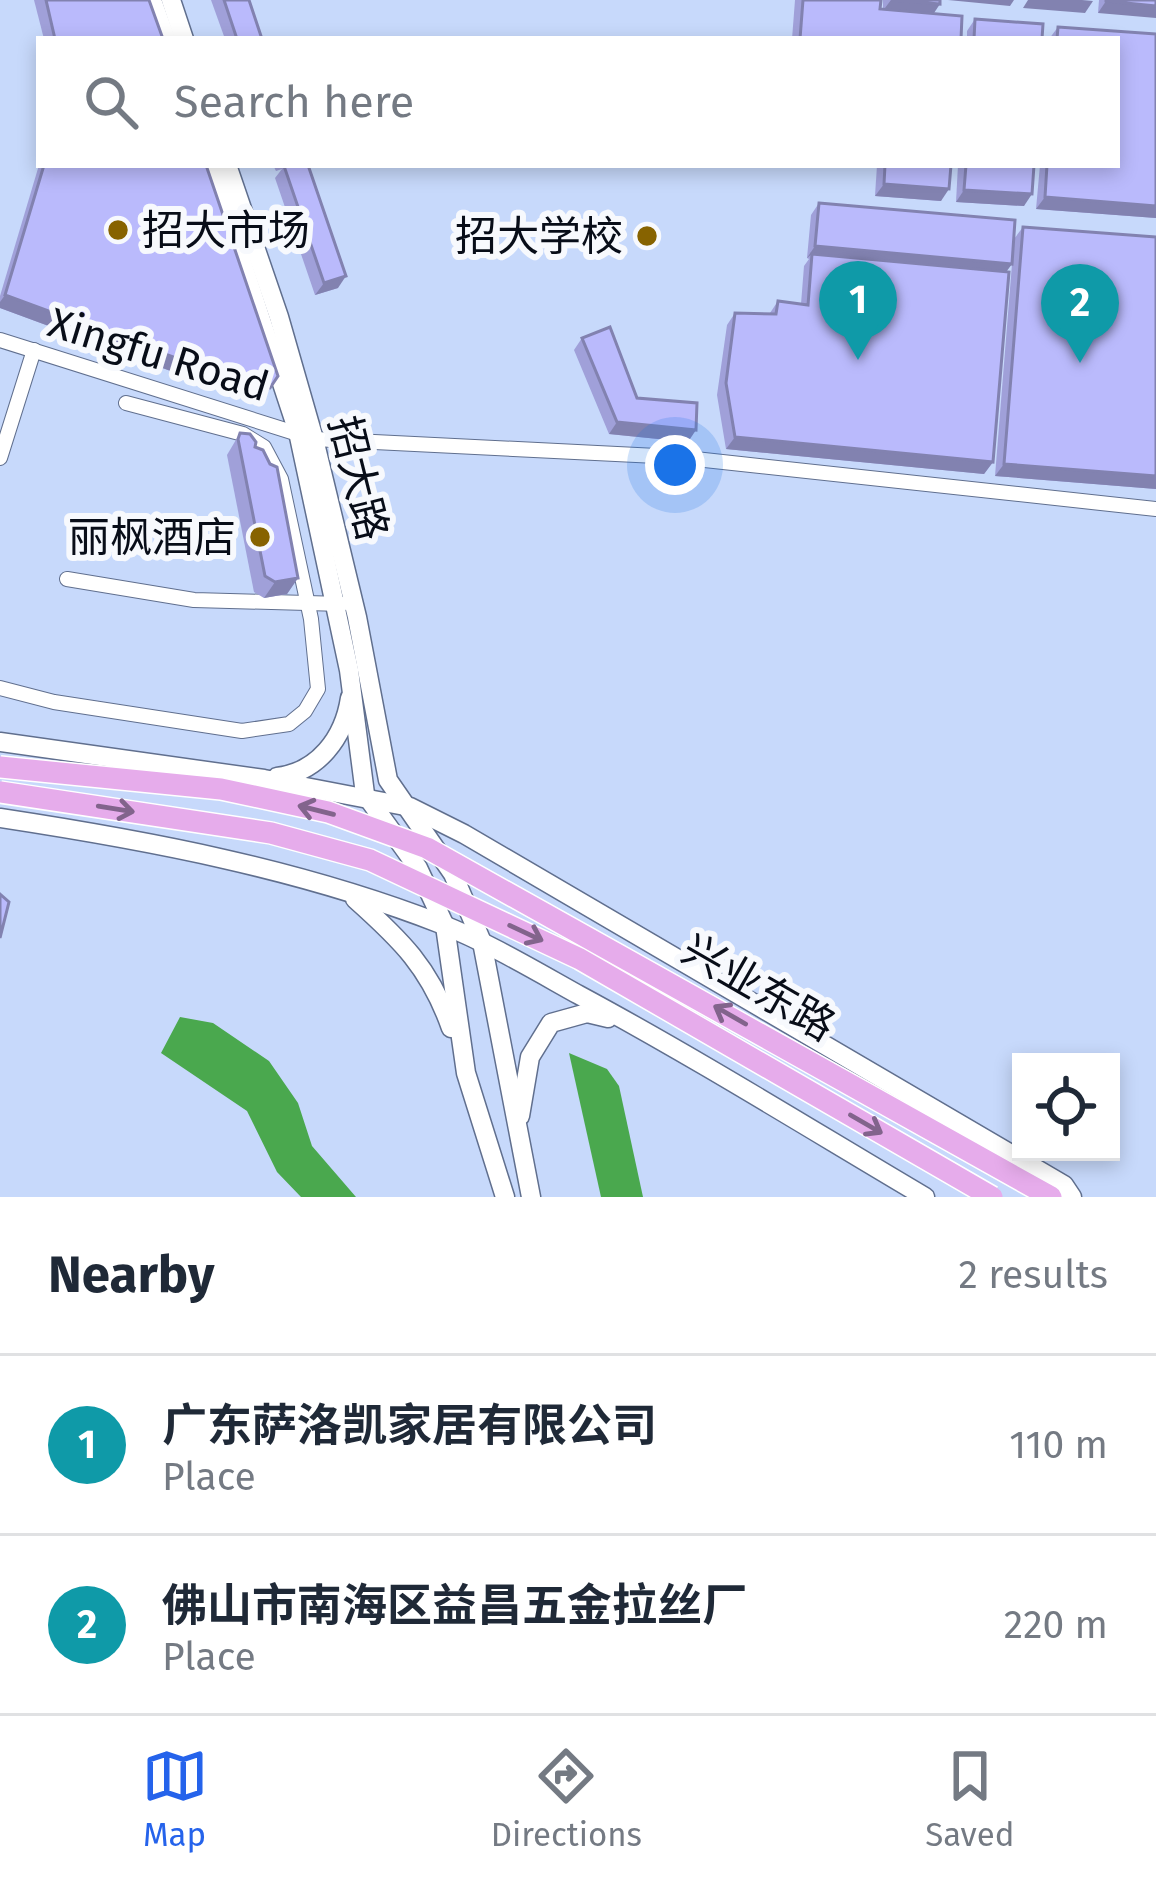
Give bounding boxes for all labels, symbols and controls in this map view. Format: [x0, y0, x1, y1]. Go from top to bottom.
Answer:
search box [36, 36, 1120, 168]
icon: search [78, 69, 144, 135]
text: Search here [174, 75, 414, 129]
place label: 招大市场 [142, 206, 310, 256]
place label: 招大学校 [455, 212, 623, 262]
marker: 招大市场 [105, 217, 131, 243]
marker: 招大学校 [634, 223, 660, 249]
pin: 1 [819, 261, 897, 360]
pin: 2 [1041, 264, 1119, 363]
street label: Xingfu Road [43, 298, 275, 412]
street label: 招大路 [319, 411, 398, 545]
your location [645, 435, 705, 495]
place label: 丽枫酒店 [68, 513, 236, 563]
marker: 丽枫酒店 [247, 524, 273, 550]
one-way arrow [95, 798, 134, 821]
one-way arrow [298, 798, 336, 820]
one-way arrow [507, 923, 543, 945]
street label: 兴业东路 [673, 924, 844, 1052]
one-way arrow [713, 1003, 748, 1027]
map controls [1012, 1053, 1120, 1161]
button: locate [1012, 1053, 1120, 1161]
one-way arrow [848, 1113, 883, 1137]
text: Nearby [48, 1244, 214, 1306]
text: 2 results [959, 1252, 1108, 1298]
text: 广东萨洛凯家居有限公司 [162, 1399, 657, 1453]
text: 1 [78, 1422, 96, 1468]
text: 110 m [1009, 1422, 1108, 1468]
text: Place [162, 1454, 256, 1500]
text: 佛山市南海区益昌五金拉丝厂 [162, 1579, 747, 1633]
text: 2 [77, 1602, 97, 1648]
text: 220 m [1004, 1602, 1108, 1648]
text: Place [162, 1634, 256, 1680]
tab: Map [142, 1743, 208, 1855]
tab: Directions [491, 1743, 642, 1855]
tab: Saved [925, 1743, 1014, 1855]

